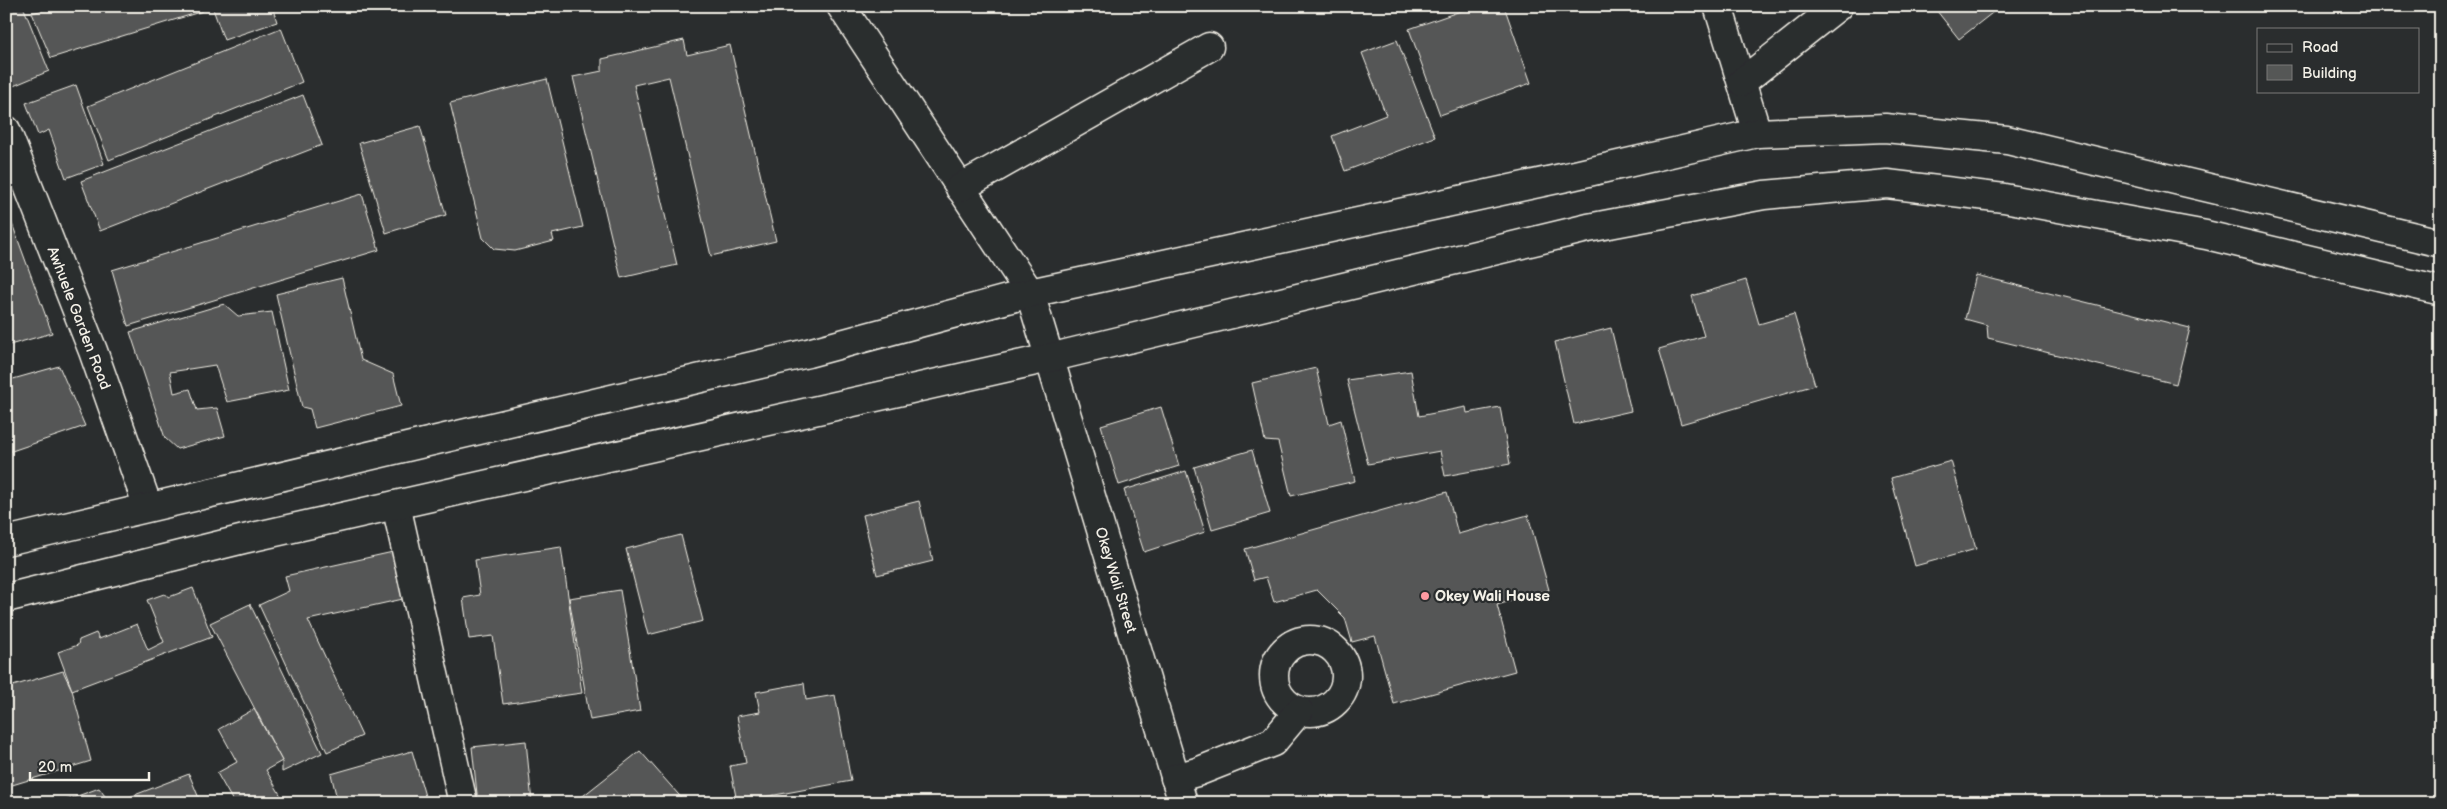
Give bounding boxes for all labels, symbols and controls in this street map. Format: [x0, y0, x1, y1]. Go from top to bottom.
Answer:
legend [2257, 28, 2420, 92]
text: Road [2302, 38, 2338, 57]
text: Building [2302, 64, 2357, 83]
street label: Awhuele Garden Road [42, 244, 115, 392]
street label: Okey Wali Street [1090, 525, 1141, 636]
place label: Okey Wali House [1435, 587, 1550, 606]
marker: Okey Wali House [1419, 590, 1431, 602]
scale bar [30, 749, 149, 781]
text: 20 m [38, 758, 72, 777]

